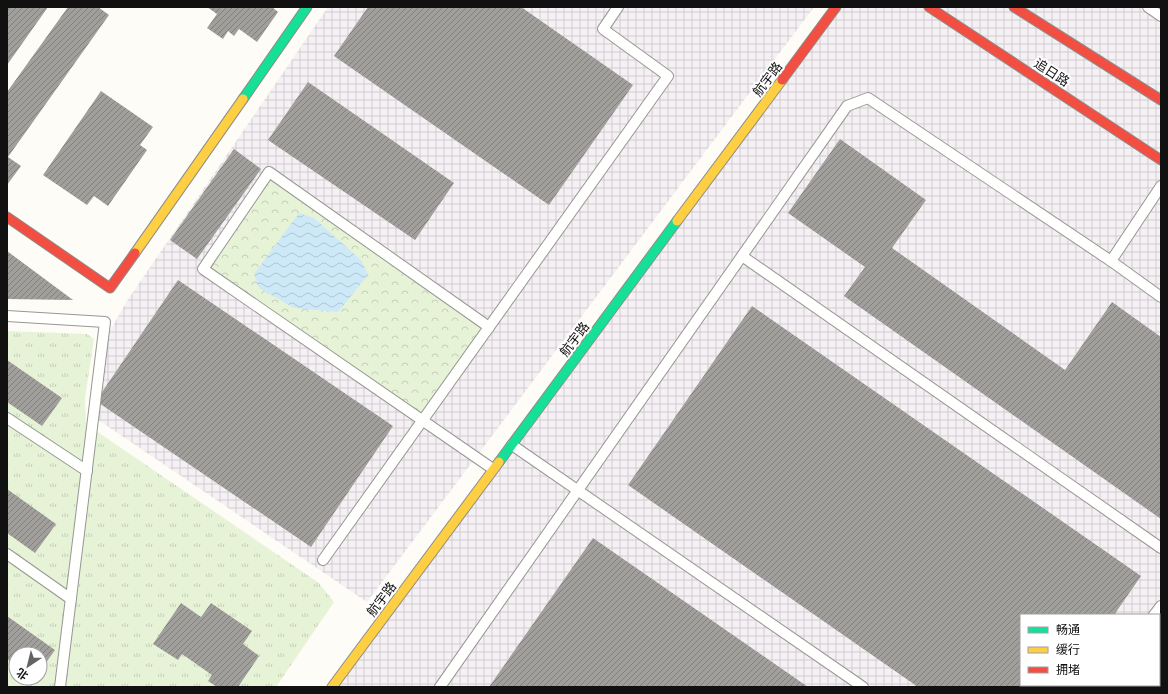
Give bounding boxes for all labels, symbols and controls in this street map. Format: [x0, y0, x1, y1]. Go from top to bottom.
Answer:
street label: 追日路 [1031, 54, 1073, 90]
street label: 航宇路 [748, 58, 786, 100]
street label: 航宇路 [555, 318, 593, 360]
street label: 航宇路 [362, 578, 400, 620]
legend [1020, 614, 1160, 686]
text: 畅通 [1056, 622, 1080, 637]
text: 缓行 [1056, 642, 1080, 657]
north arrow [8, 646, 48, 686]
text: 拥堵 [1056, 662, 1080, 677]
text: 北 [14, 665, 31, 683]

